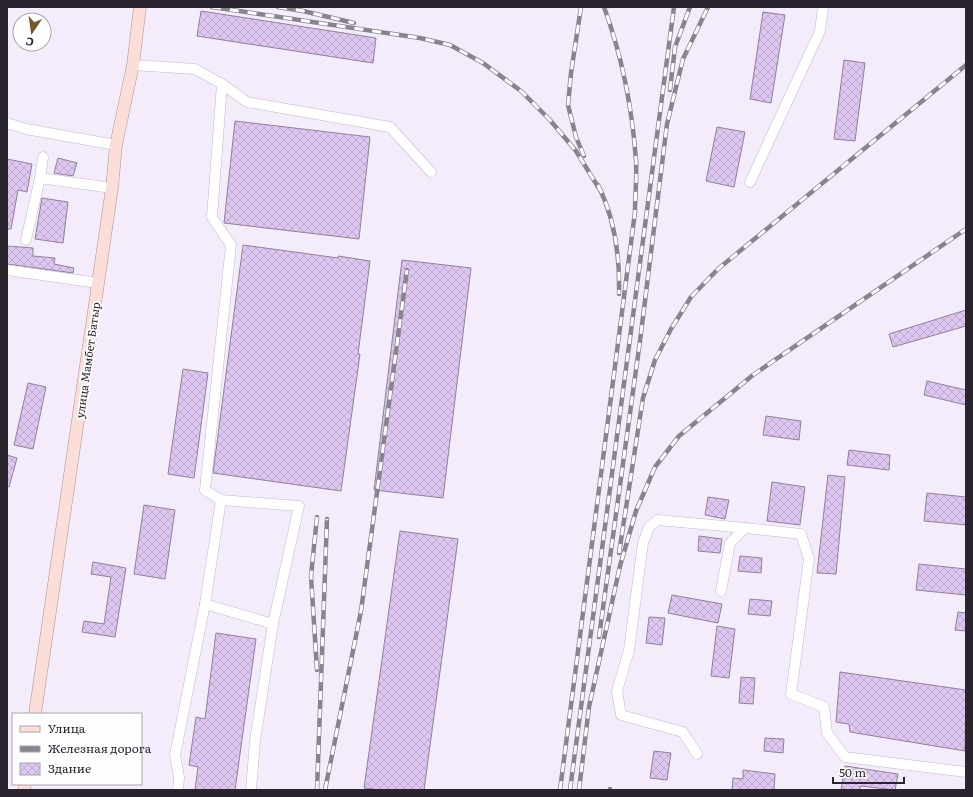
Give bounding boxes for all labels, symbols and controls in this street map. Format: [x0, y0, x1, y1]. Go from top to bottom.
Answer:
north arrow [12, 12, 52, 52]
text: С [24, 34, 35, 51]
street label: улица Мамбет Батыр [71, 301, 103, 419]
legend [12, 713, 142, 785]
text: Улица [48, 719, 86, 737]
text: Железная дорога [48, 739, 152, 757]
text: Здание [48, 759, 91, 777]
scale bar [833, 759, 904, 785]
text: 50 m [839, 763, 866, 781]

